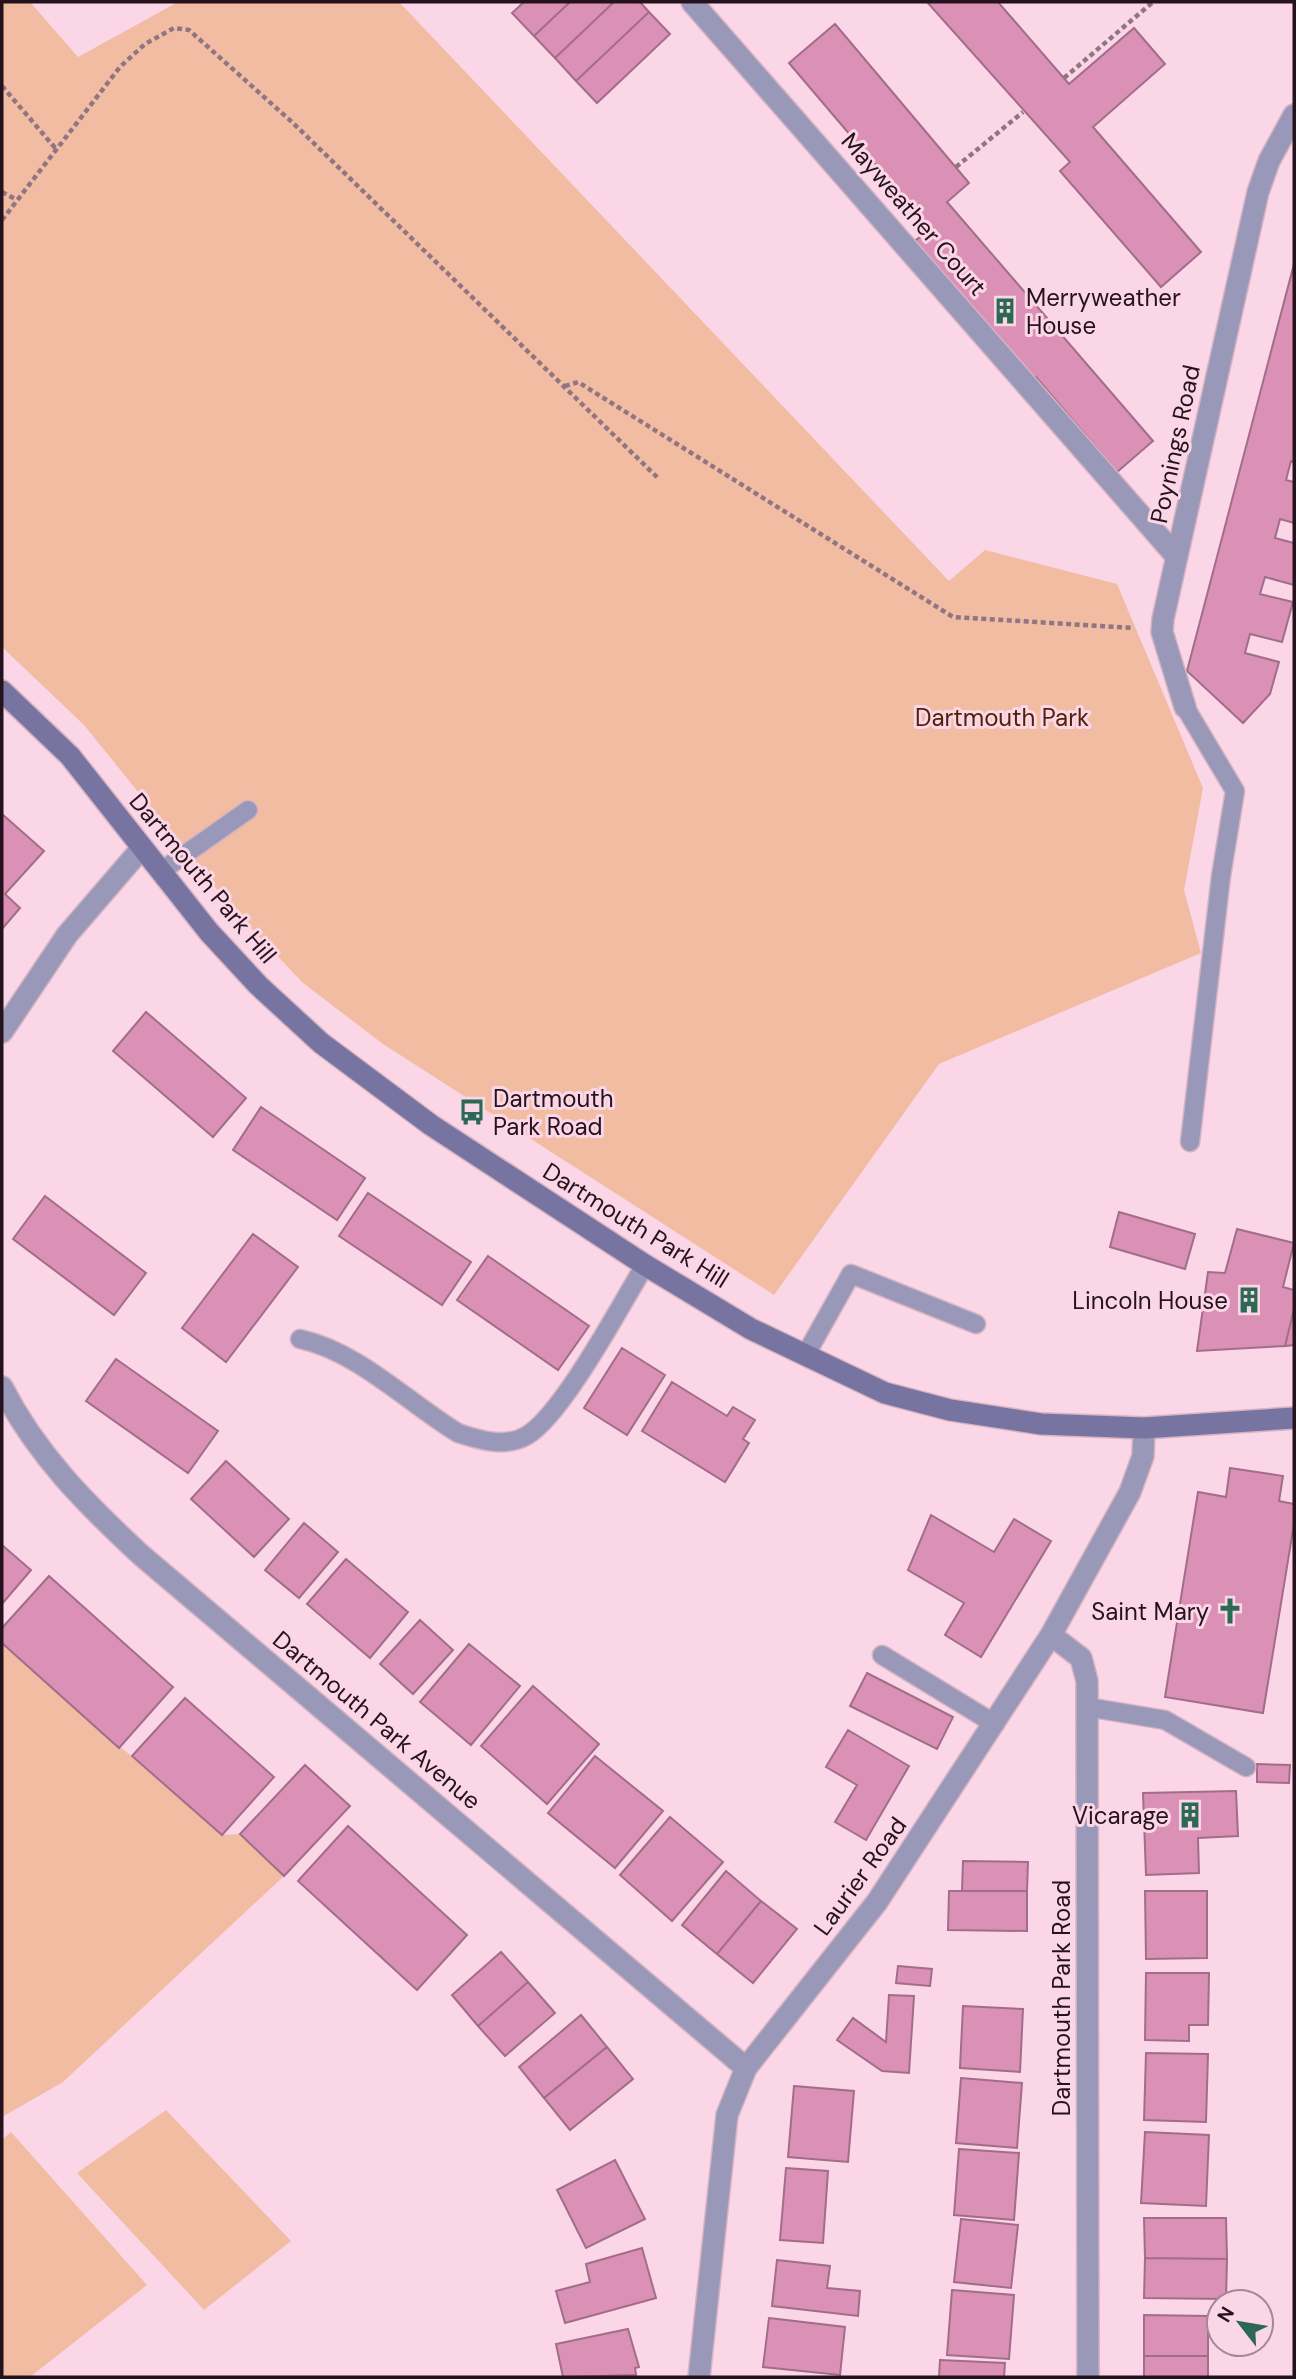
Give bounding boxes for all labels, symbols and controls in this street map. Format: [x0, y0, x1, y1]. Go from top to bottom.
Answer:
street label: Mayweather Court [835, 126, 993, 302]
place label: Merryweather House [1026, 282, 1181, 341]
building icon: Merryweather House [990, 296, 1020, 326]
street label: Poynings Road [1143, 362, 1207, 526]
park label: Dartmouth Park [915, 702, 1089, 733]
street label: Dartmouth Park Hill [123, 786, 283, 970]
place label: Dartmouth Park Road [493, 1083, 613, 1142]
bus stop icon: Dartmouth Park Road [457, 1097, 487, 1127]
street label: Dartmouth Park Hill [537, 1155, 735, 1295]
place label: Lincoln House [1072, 1285, 1228, 1316]
building icon: Lincoln House [1234, 1285, 1264, 1315]
place label: Saint Mary [1091, 1596, 1209, 1627]
church icon: Saint Mary [1215, 1596, 1245, 1626]
street label: Dartmouth Park Avenue [267, 1624, 487, 1816]
place label: Vicarage [1072, 1800, 1169, 1831]
building icon: Vicarage [1175, 1800, 1205, 1830]
street label: Laurier Road [807, 1811, 913, 1941]
street label: Dartmouth Park Road [1046, 1880, 1077, 2116]
north arrow [1205, 2288, 1275, 2358]
text: N [1212, 2302, 1240, 2327]

